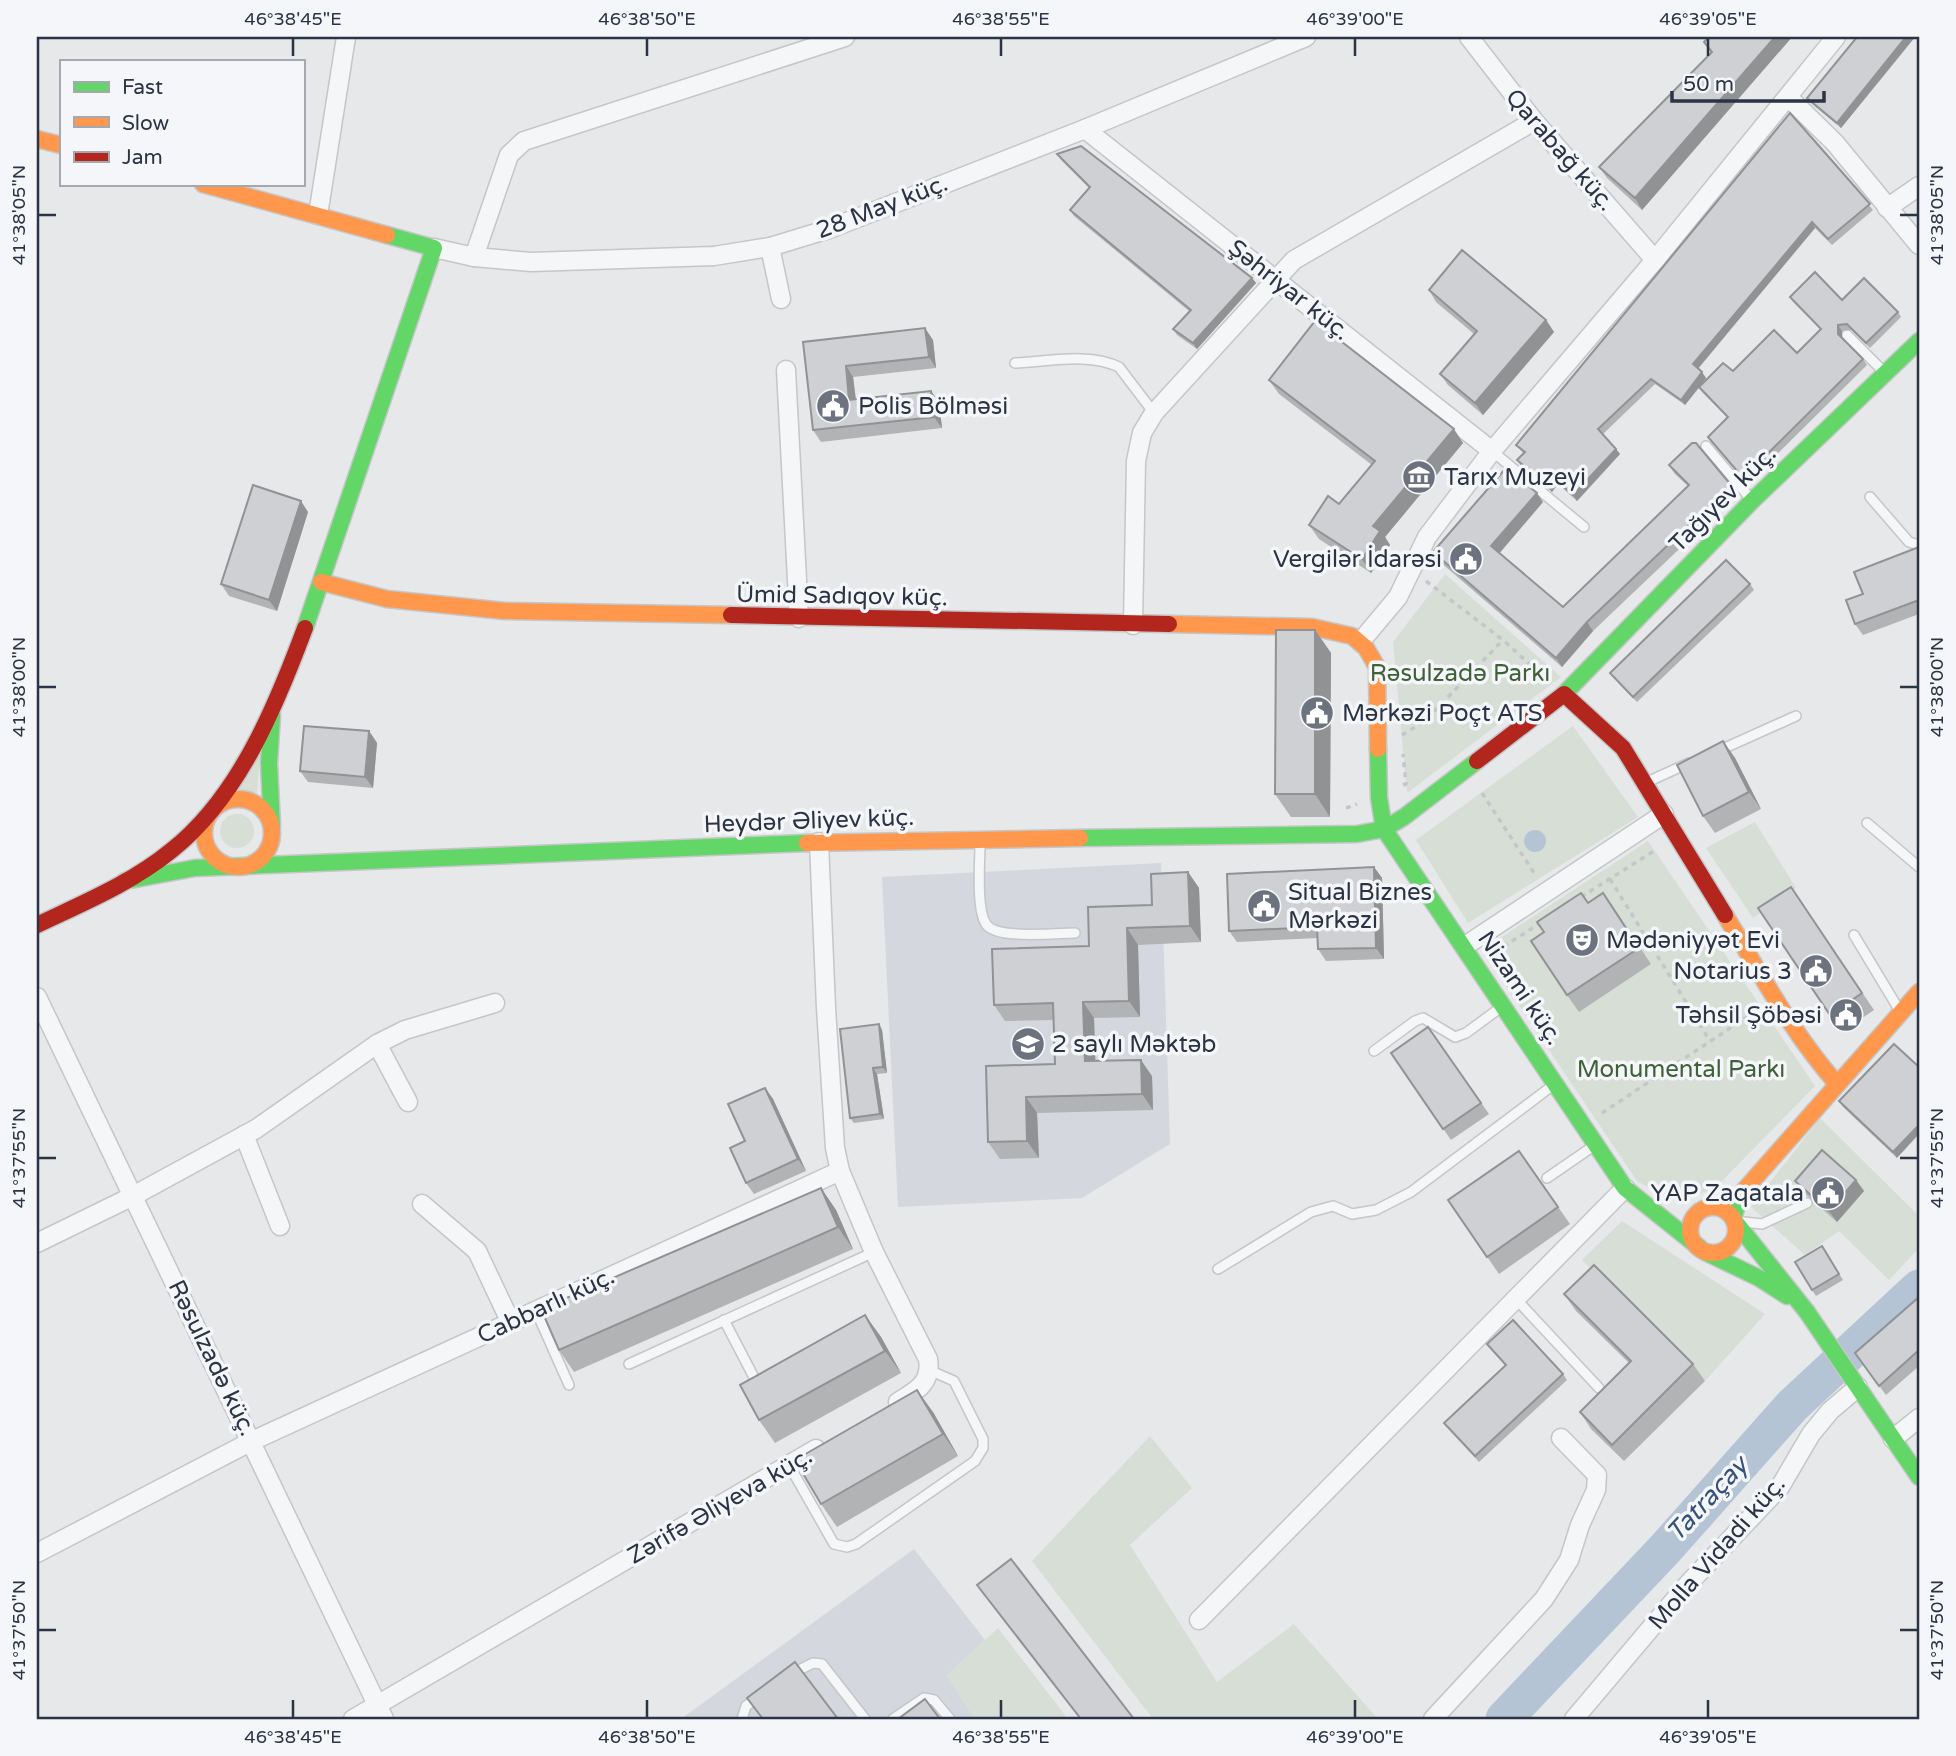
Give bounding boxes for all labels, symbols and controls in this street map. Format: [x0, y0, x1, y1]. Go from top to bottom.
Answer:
text: 46°38'45"E [244, 8, 342, 30]
text: 46°38'50"E [598, 8, 696, 30]
text: 46°38'55"E [952, 8, 1050, 30]
text: 46°39'00"E [1306, 8, 1404, 30]
text: 46°39'05"E [1659, 8, 1757, 30]
legend [60, 60, 304, 186]
scale bar [1672, 60, 1825, 104]
text: 50 m [1683, 72, 1734, 97]
text: Fast [122, 75, 163, 100]
street label: Qarabağ küç. [1499, 83, 1621, 217]
text: Slow [122, 111, 170, 136]
text: Jam [122, 145, 163, 170]
text: 41°38'05"N [8, 165, 30, 265]
text: 41°38'05"N [1926, 165, 1948, 265]
street label: 28 May küç. [812, 169, 952, 245]
street label: Şəhriyar küç. [1222, 233, 1356, 347]
public building icon: Polis Bölməsi [814, 387, 852, 425]
place label: Polis Bölməsi [858, 392, 1008, 421]
street label: Tağıyev küç. [1664, 440, 1782, 558]
museum icon: Tarıx Muzeyi [1400, 458, 1438, 496]
place label: Tarıx Muzeyi [1444, 463, 1586, 492]
public building icon: Vergilər İdarəsi [1447, 540, 1485, 578]
place label: Vergilər İdarəsi [1273, 545, 1442, 574]
street label: Ümid Sadıqov küç. [736, 580, 948, 612]
text: 41°38'00"N [8, 637, 30, 737]
text: 41°38'00"N [1926, 637, 1948, 737]
park label: Rəsulzadə Parkı [1370, 659, 1550, 688]
public building icon: Mərkəzi Poçt ATS [1298, 694, 1336, 732]
place label: Mərkəzi Poçt ATS [1342, 699, 1543, 728]
street label: Heydər Əliyev küç. [703, 803, 915, 839]
place label: Situal Biznes Mərkəzi [1288, 878, 1432, 935]
public building icon: Situal Biznes Mərkəzi [1245, 887, 1283, 925]
theatre icon: Mədəniyyət Evi [1563, 921, 1601, 959]
street label: Nizami küç. [1471, 925, 1569, 1051]
place label: Mədəniyyət Evi [1606, 926, 1780, 955]
public building icon: Notarius 3 [1797, 952, 1835, 990]
place label: Notarius 3 [1673, 957, 1792, 986]
public building icon: Təhsil Şöbəsi [1827, 996, 1865, 1034]
place label: Təhsil Şöbəsi [1675, 1001, 1822, 1030]
school or university icon: 2 saylı Məktəb [1009, 1025, 1047, 1063]
place label: 2 saylı Məktəb [1052, 1030, 1216, 1059]
park label: Monumental Parkı [1577, 1055, 1785, 1084]
text: 41°37'55"N [8, 1108, 30, 1208]
text: 41°37'55"N [1926, 1108, 1948, 1208]
public building icon: YAP Zaqatala [1809, 1174, 1847, 1212]
place label: YAP Zaqatala [1651, 1179, 1804, 1208]
street label: Cabbarlı küç. [473, 1262, 619, 1350]
street label: Rəsulzadə küç. [162, 1275, 262, 1441]
street label: Zərifə Əliyeva küç. [623, 1441, 817, 1571]
water label: Tatraçay [1660, 1448, 1756, 1548]
street label: Molla Vidadi küç. [1642, 1470, 1792, 1636]
text: 41°37'50"N [8, 1580, 30, 1680]
text: 41°37'50"N [1926, 1580, 1948, 1680]
text: 46°38'45"E [244, 1726, 342, 1748]
text: 46°38'50"E [598, 1726, 696, 1748]
text: 46°38'55"E [952, 1726, 1050, 1748]
text: 46°39'00"E [1306, 1726, 1404, 1748]
text: 46°39'05"E [1659, 1726, 1757, 1748]

